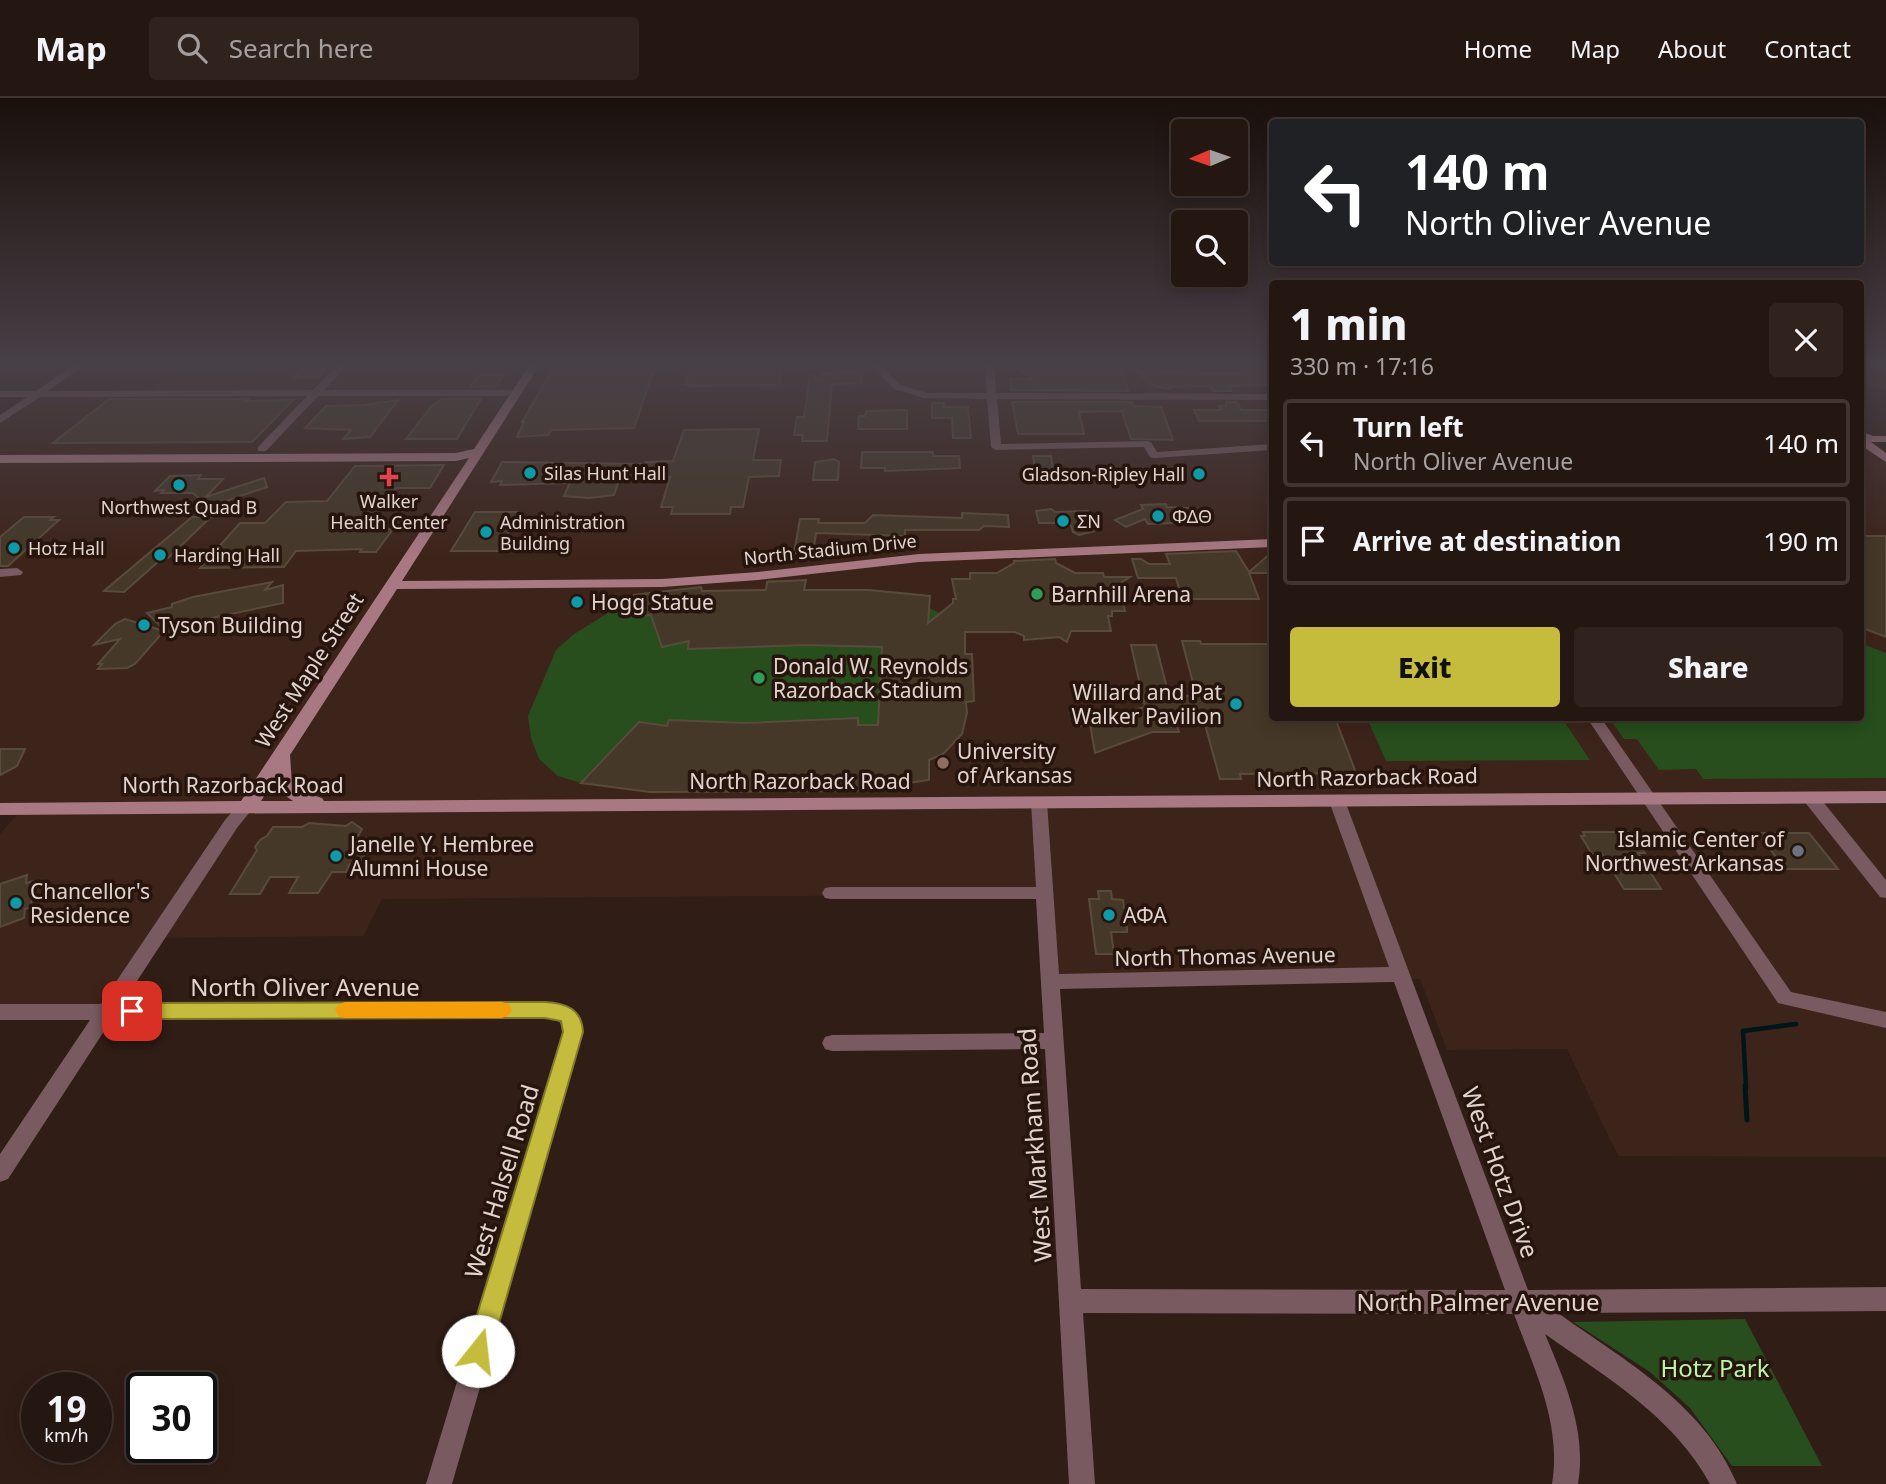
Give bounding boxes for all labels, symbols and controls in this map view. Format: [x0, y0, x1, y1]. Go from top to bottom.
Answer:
search box [149, 17, 639, 80]
text: Map [35, 26, 107, 71]
icon: search [173, 29, 211, 67]
text: Search here [229, 30, 373, 66]
text: Home [1464, 32, 1532, 65]
text: Map [1570, 32, 1620, 65]
text: About [1658, 32, 1726, 65]
text: Contact [1764, 32, 1851, 65]
north arrow [1171, 119, 1248, 196]
map controls [1171, 119, 1248, 287]
text: 140 m [1405, 138, 1550, 204]
icon: left [1290, 147, 1381, 238]
text: North Oliver Avenue [1405, 201, 1711, 244]
button: search [1171, 210, 1248, 287]
text: 1 min [1290, 295, 1407, 352]
button: close [1769, 303, 1843, 377]
text: 330 m · 17:16 [1290, 350, 1434, 382]
text: Turn left [1353, 409, 1464, 445]
icon: left [1294, 424, 1332, 462]
text: 140 m [1763, 425, 1839, 461]
text: North Oliver Avenue [1353, 445, 1573, 477]
place label: Silas Hunt Hall [544, 461, 666, 485]
place label: Gladson-Ripley Hall [1022, 462, 1185, 486]
marker: Silas Hunt Hall [522, 465, 538, 481]
marker: Gladson-Ripley Hall [1191, 466, 1207, 482]
marker: Walker Health Center [379, 467, 399, 487]
marker: Northwest Quad B [171, 477, 187, 493]
place label: Walker Health Center [330, 489, 448, 534]
place label: Northwest Quad B [101, 495, 257, 519]
place label: ΦΔΘ [1172, 504, 1212, 528]
marker: ΦΔΘ [1150, 508, 1166, 524]
place label: ΣΝ [1077, 509, 1101, 533]
place label: Administration Building [500, 510, 625, 555]
marker: ΣΝ [1055, 513, 1071, 529]
icon: arrive [1294, 522, 1332, 560]
text: Arrive at destination [1353, 523, 1622, 559]
text: 190 m [1763, 523, 1839, 559]
marker: Administration Building [478, 524, 494, 540]
street label: North Stadium Drive [742, 528, 918, 570]
place label: Hotz Hall [28, 536, 105, 560]
marker: Hotz Hall [6, 540, 22, 556]
place label: Harding Hall [174, 543, 280, 567]
marker: Harding Hall [152, 547, 168, 563]
place label: Barnhill Arena [1051, 580, 1191, 608]
marker: Barnhill Arena [1029, 586, 1045, 602]
street label: West Maple Street [248, 587, 370, 753]
place label: Hogg Statue [591, 588, 714, 616]
marker: Hogg Statue [569, 594, 585, 610]
place label: Tyson Building [158, 611, 303, 639]
marker: Tyson Building [136, 617, 152, 633]
button: Exit [1290, 627, 1560, 707]
button: Share [1574, 627, 1843, 707]
place label: Donald W. Reynolds Razorback Stadium [773, 652, 968, 704]
marker: Donald W. Reynolds Razorback Stadium [751, 670, 767, 686]
place label: Willard and Pat Walker Pavilion [1071, 678, 1222, 730]
marker: Willard and Pat Walker Pavilion [1228, 696, 1244, 712]
place label: University of Arkansas [957, 737, 1072, 789]
marker: University of Arkansas [935, 755, 951, 771]
street label: North Razorback Road [1256, 761, 1478, 793]
street label: North Razorback Road [689, 767, 911, 795]
street label: North Razorback Road [122, 771, 344, 799]
place label: Islamic Center of Northwest Arkansas [1585, 825, 1786, 877]
place label: Janelle Y. Hembree Alumni House [348, 830, 534, 882]
marker: Islamic Center of Northwest Arkansas [1790, 843, 1806, 859]
marker: Janelle Y. Hembree Alumni House [328, 848, 344, 864]
place label: Chancellor's Residence [30, 877, 150, 929]
marker: Chancellor's Residence [8, 895, 24, 911]
place label: ΑΦΑ [1123, 901, 1167, 929]
marker: ΑΦΑ [1101, 907, 1117, 923]
street label: North Thomas Avenue [1114, 940, 1336, 972]
street label: North Oliver Avenue [190, 970, 420, 1003]
pin [102, 981, 162, 1041]
icon: arrive [113, 992, 151, 1030]
street label: West Markham Road [1009, 1027, 1059, 1263]
street label: West Halsell Road [456, 1080, 546, 1282]
street label: West Hotz Drive [1455, 1082, 1547, 1262]
street label: North Palmer Avenue [1357, 1285, 1599, 1318]
position arrow [441, 1314, 515, 1388]
park label: Hotz Park [1660, 1351, 1770, 1384]
speed limit sign: 30 [126, 1372, 217, 1463]
text: 19 [46, 1385, 87, 1432]
text: km/h [44, 1423, 89, 1447]

